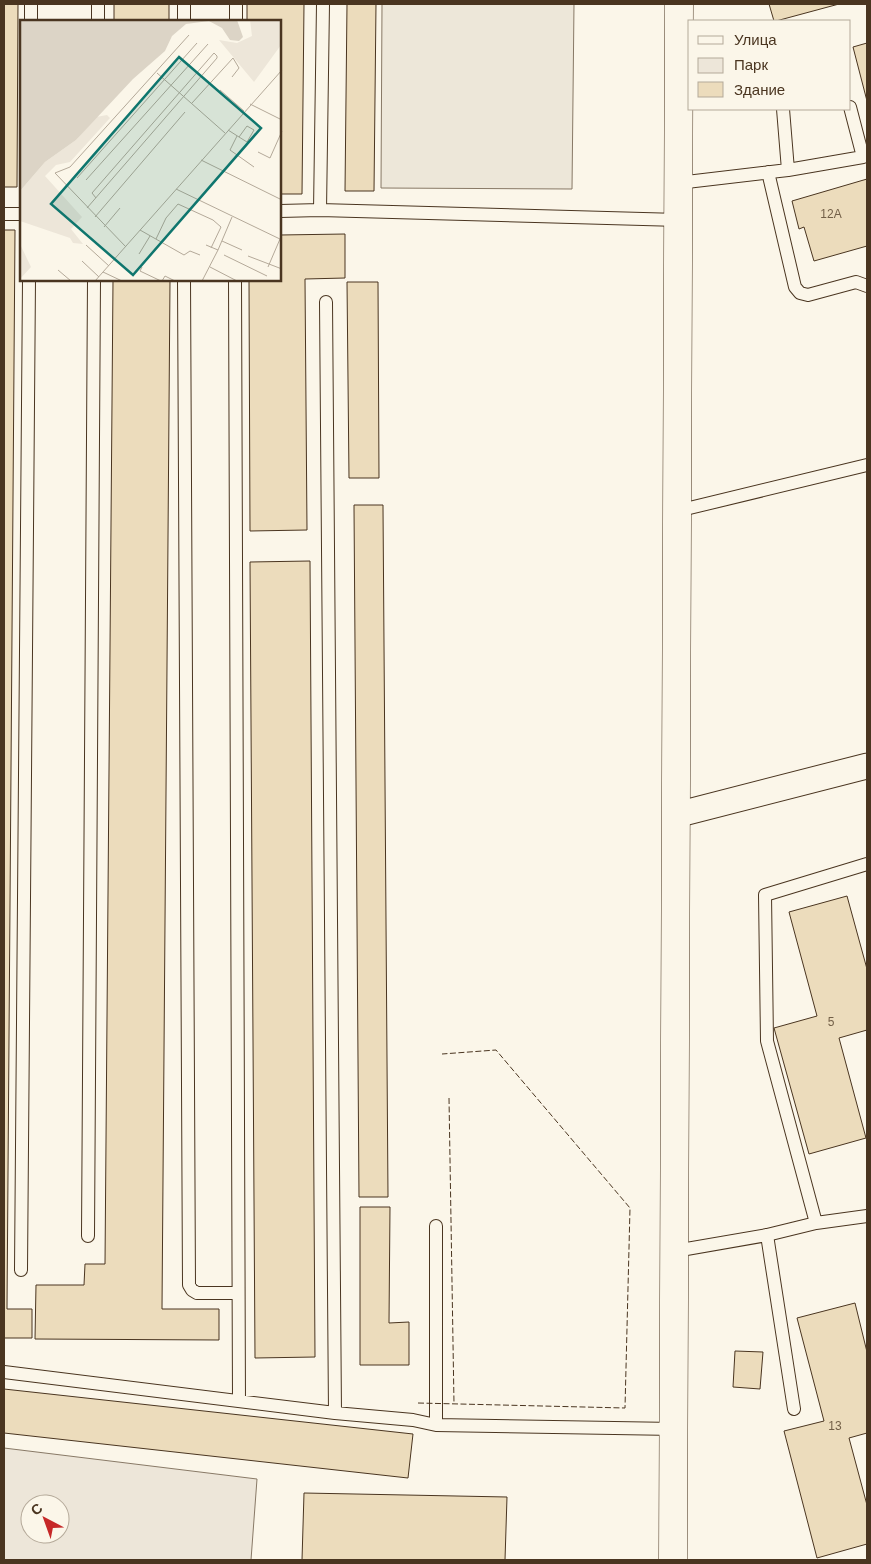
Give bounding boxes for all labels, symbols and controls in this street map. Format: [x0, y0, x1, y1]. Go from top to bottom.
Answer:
inset map [20, 20, 281, 281]
legend [688, 20, 851, 110]
text: Улица [734, 31, 777, 48]
text: Парк [734, 56, 768, 73]
text: Здание [734, 81, 785, 98]
house number: 12А [820, 207, 842, 221]
house number: 5 [828, 1015, 835, 1029]
house number: 13 [828, 1419, 842, 1433]
north arrow [20, 1494, 70, 1544]
text: С [27, 1500, 46, 1519]

